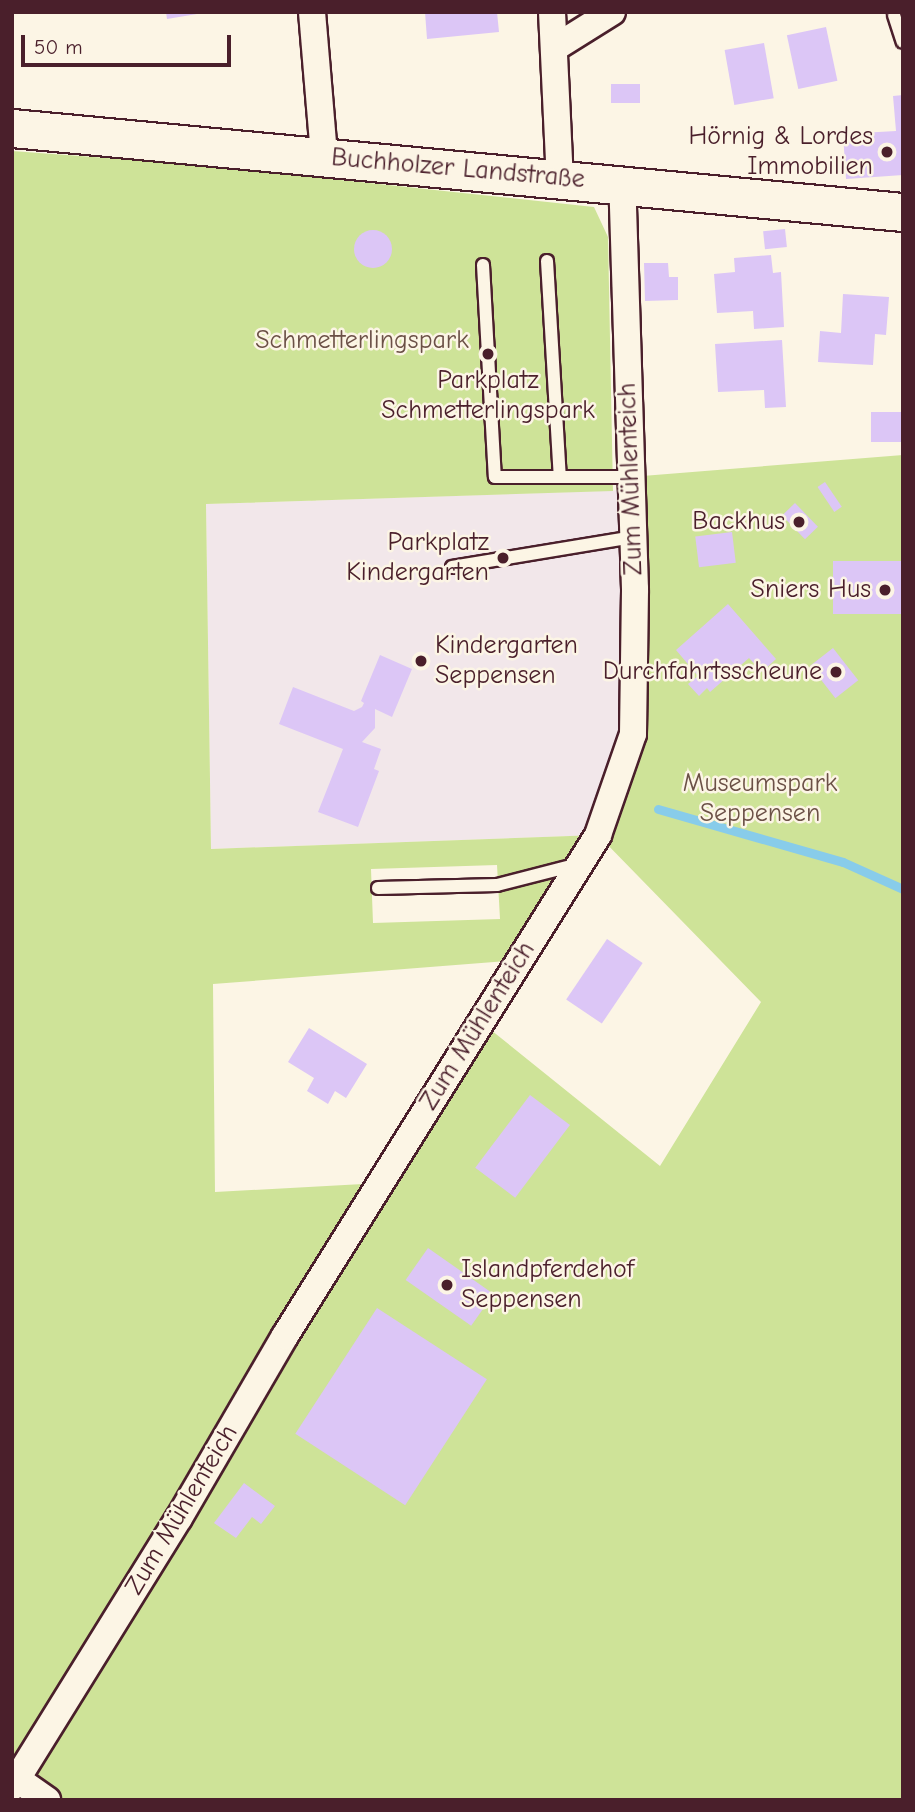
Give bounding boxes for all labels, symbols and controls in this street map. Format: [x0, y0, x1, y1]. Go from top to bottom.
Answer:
scale bar [24, 21, 234, 65]
text: 50 m [34, 35, 83, 59]
place label: Hörnig & Lordes Immobilien [688, 121, 873, 182]
street label: Buchholzer Landstraße [330, 142, 586, 196]
marker: Hörnig & Lordes Immobilien [879, 144, 895, 160]
park label: Schmetterlingspark [255, 325, 469, 357]
marker: Parkplatz Schmetterlingspark [480, 346, 496, 362]
place label: Parkplatz Schmetterlingspark [381, 365, 595, 426]
street label: Zum Mühlenteich [612, 382, 650, 576]
place label: Backhus [692, 506, 785, 538]
marker: Backhus [791, 514, 807, 530]
place label: Parkplatz Kindergarten [346, 527, 489, 588]
marker: Parkplatz Kindergarten [495, 550, 511, 566]
place label: Sniers Hus [751, 574, 871, 606]
marker: Sniers Hus [877, 582, 893, 598]
place label: Kindergarten Seppensen [435, 630, 578, 692]
marker: Kindergarten Seppensen [413, 653, 429, 669]
place label: Durchfahrtsscheune [603, 656, 822, 688]
marker: Durchfahrtsscheune [828, 664, 844, 680]
park label: Museumspark Seppensen [683, 768, 837, 830]
street label: Zum Mühlenteich [414, 936, 542, 1116]
place label: Islandpferdehof Seppensen [461, 1254, 634, 1316]
marker: Islandpferdehof Seppensen [439, 1277, 455, 1293]
street label: Zum Mühlenteich [119, 1419, 245, 1601]

